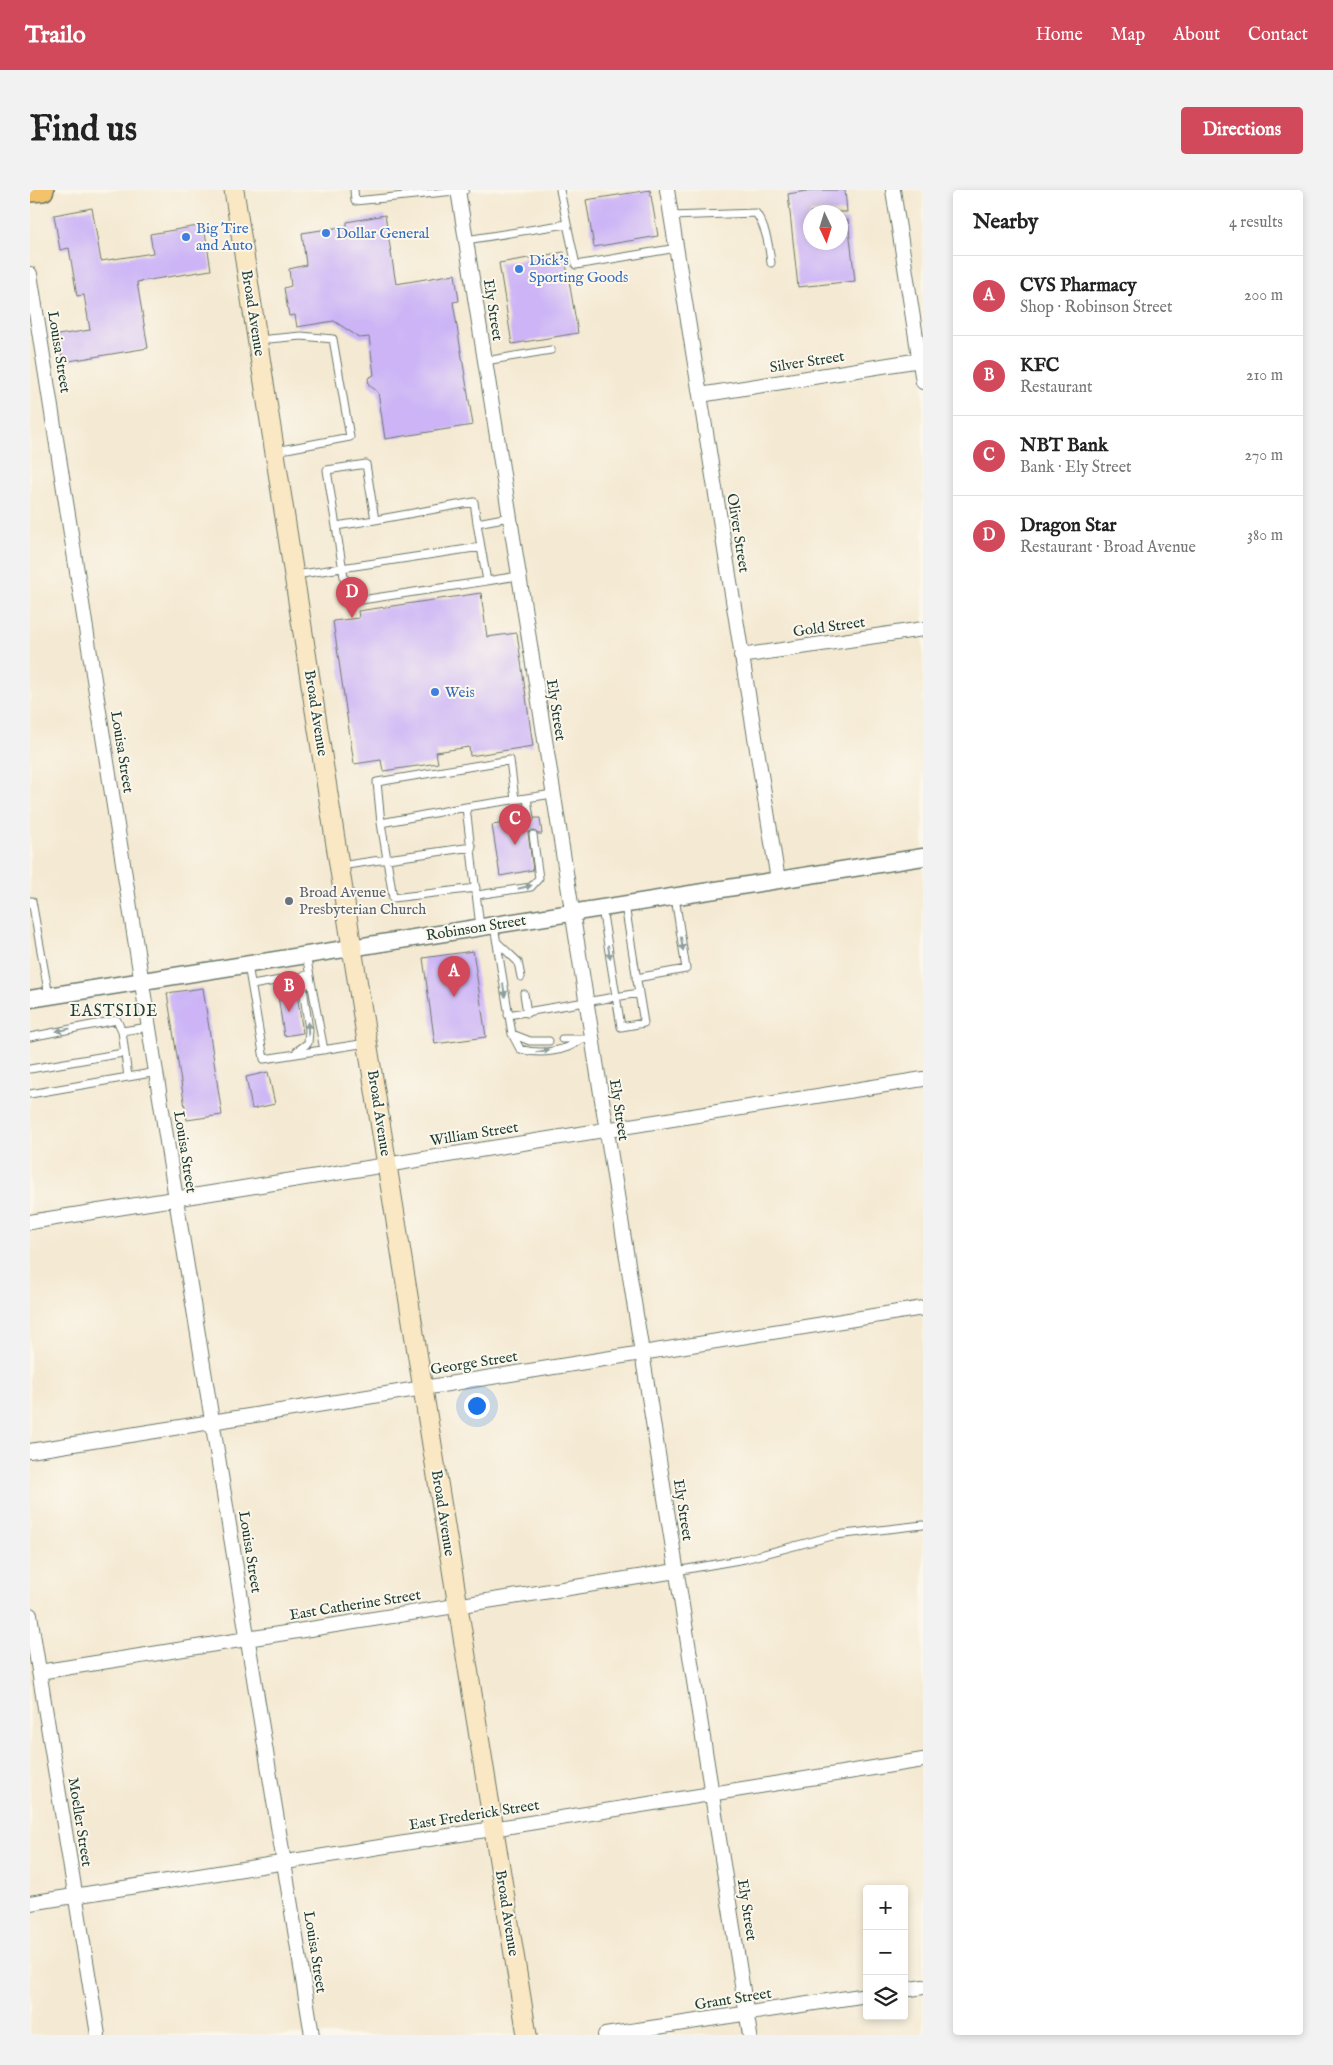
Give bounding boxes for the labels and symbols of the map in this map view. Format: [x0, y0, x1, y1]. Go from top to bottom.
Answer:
north arrow [803, 205, 848, 250]
place label: Big Tire and Auto [196, 219, 253, 255]
place label: Dollar General [336, 224, 430, 243]
marker: Dollar General [320, 227, 332, 239]
marker: Big Tire and Auto [180, 231, 192, 243]
place label: Dick's Sporting Goods [529, 251, 628, 287]
marker: Dick's Sporting Goods [513, 263, 525, 275]
street label: Broad Avenue [237, 268, 269, 358]
street label: Ely Street [479, 278, 507, 342]
street label: Louisa Street [43, 310, 75, 394]
street label: Silver Street [768, 347, 846, 377]
street label: Oliver Street [722, 492, 754, 574]
pin: D [336, 577, 368, 618]
street label: Gold Street [792, 613, 866, 641]
street label: Broad Avenue [300, 668, 332, 758]
street label: Ely Street [542, 678, 570, 742]
place label: Weis [445, 683, 475, 702]
marker: Weis [429, 686, 441, 698]
street label: Louisa Street [106, 710, 138, 794]
pin: C [499, 804, 531, 845]
place label: Broad Avenue Presbyterian Church [299, 883, 426, 919]
one-way arrow [517, 883, 533, 891]
marker: Broad Avenue Presbyterian Church [283, 895, 295, 907]
street label: Robinson Street [425, 911, 527, 945]
one-way arrow [678, 937, 686, 953]
one-way arrow [605, 945, 613, 961]
pin: A [438, 956, 470, 997]
pin: B [273, 971, 305, 1012]
one-way arrow [500, 982, 508, 998]
district label: EASTSIDE [70, 1002, 158, 1022]
one-way arrow [303, 1020, 311, 1036]
one-way arrow [55, 1027, 71, 1035]
one-way arrow [536, 1047, 552, 1055]
street label: Broad Avenue [363, 1068, 395, 1158]
street label: Ely Street [605, 1078, 633, 1142]
street label: Louisa Street [169, 1110, 201, 1194]
street label: William Street [428, 1118, 520, 1150]
street label: George Street [429, 1347, 519, 1379]
your location [464, 1393, 490, 1419]
street label: Broad Avenue [427, 1468, 459, 1558]
street label: Ely Street [669, 1478, 697, 1542]
street label: Louisa Street [234, 1510, 266, 1594]
street label: East Catherine Street [288, 1585, 422, 1625]
street label: Moeller Street [64, 1776, 96, 1868]
street label: East Frederick Street [408, 1795, 540, 1835]
street label: Broad Avenue [491, 1868, 523, 1958]
street label: Ely Street [733, 1878, 761, 1942]
street label: Louisa Street [299, 1910, 331, 1994]
street label: Grant Street [693, 1984, 773, 2014]

